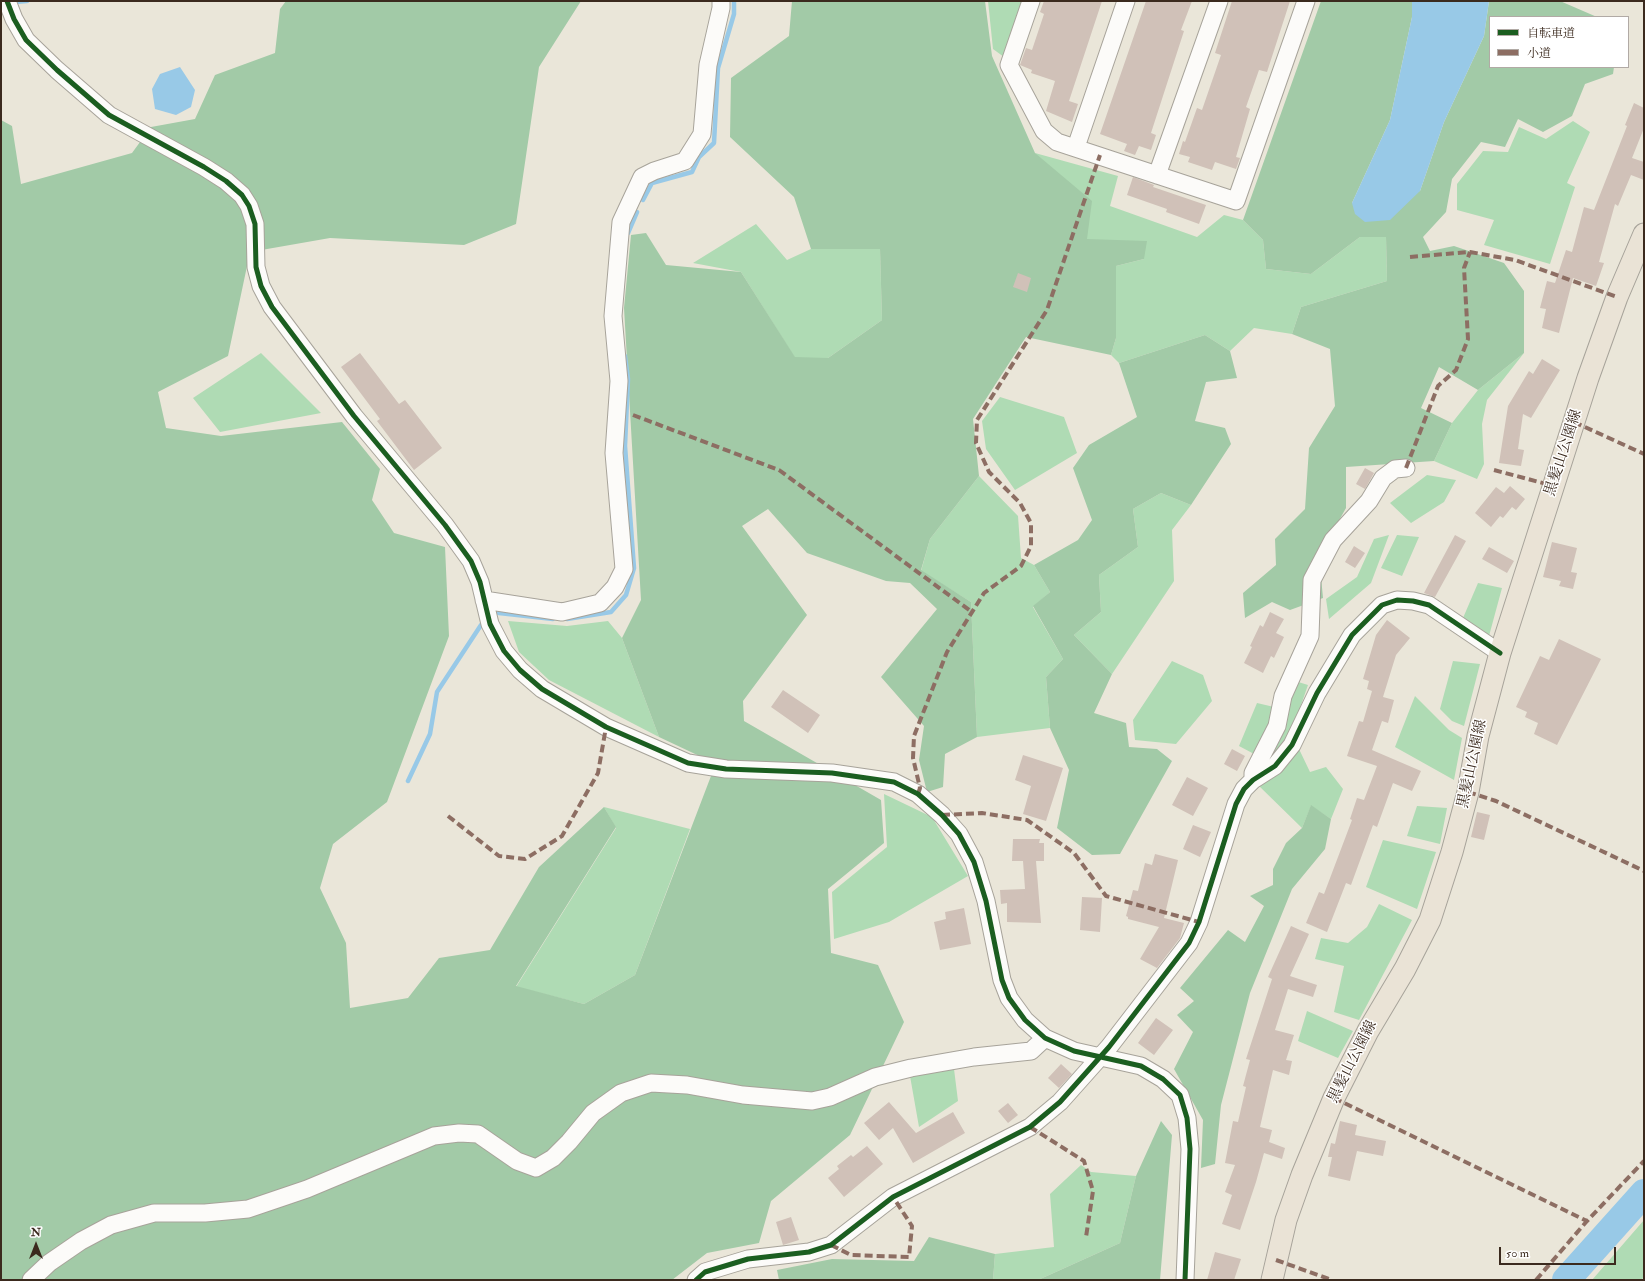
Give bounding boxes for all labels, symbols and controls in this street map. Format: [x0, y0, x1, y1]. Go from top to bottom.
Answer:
legend [1489, 16, 1629, 68]
text: 自転車道 [1527, 26, 1575, 41]
text: 小道 [1527, 46, 1551, 61]
street label: 黒髪山公園線 [1542, 407, 1586, 499]
street label: 黒髪山公園線 [1455, 718, 1491, 810]
street label: 黒髪山公園線 [1325, 1018, 1381, 1106]
north arrow [16, 1225, 56, 1265]
text: N [31, 1226, 41, 1239]
scale bar [1501, 1239, 1618, 1265]
text: 50 m [1506, 1246, 1529, 1261]

